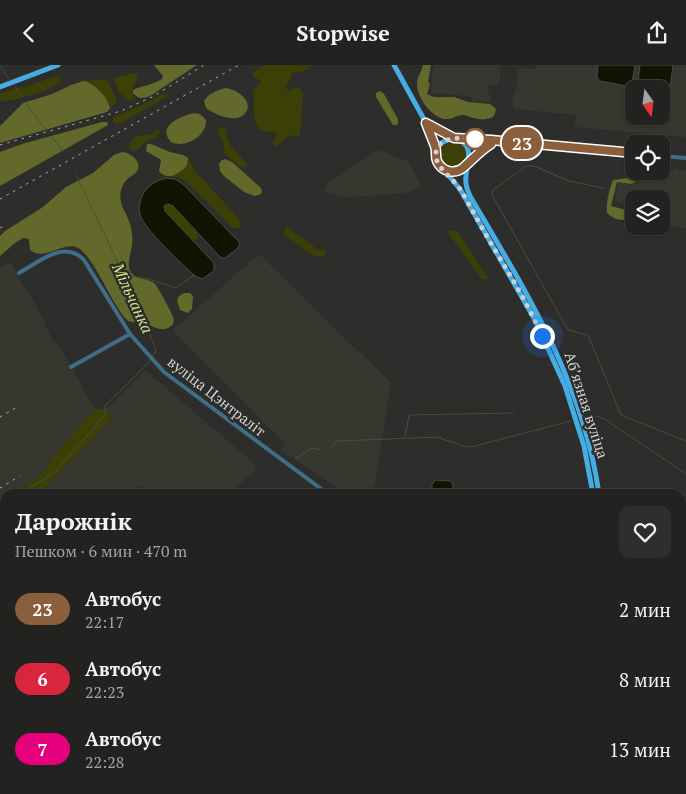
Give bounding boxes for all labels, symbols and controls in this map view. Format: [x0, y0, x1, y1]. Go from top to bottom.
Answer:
text: Stopwise [296, 18, 390, 47]
icon: back [15, 19, 43, 47]
icon: share [643, 19, 671, 47]
north arrow [625, 80, 670, 125]
map controls [625, 80, 670, 235]
line badge: 23 [500, 127, 544, 159]
unlabelled marker [464, 128, 486, 150]
text: 23 [512, 131, 532, 155]
button: locate [625, 135, 670, 180]
button: layers [625, 190, 670, 235]
water label: Мільчанка [107, 258, 159, 337]
your location [530, 324, 555, 349]
street label: Абʼязная вуліца [560, 349, 614, 461]
street label: вуліца Цэнтраліт [164, 351, 271, 441]
text: Дарожнік [15, 505, 132, 537]
button: heart [619, 506, 671, 558]
text: Пешком · 6 мин · 470 m [15, 540, 187, 562]
text: Автобус [85, 586, 161, 611]
text: 23 [32, 597, 53, 621]
text: 2 мин [619, 597, 671, 622]
text: 22:17 [85, 611, 124, 633]
text: Автобус [85, 656, 161, 681]
text: 6 [37, 667, 48, 691]
text: 8 мин [619, 667, 671, 692]
text: 22:23 [85, 681, 124, 703]
text: Автобус [85, 726, 161, 751]
text: 7 [37, 737, 48, 761]
text: 13 мин [609, 737, 671, 762]
text: 22:28 [85, 751, 124, 773]

